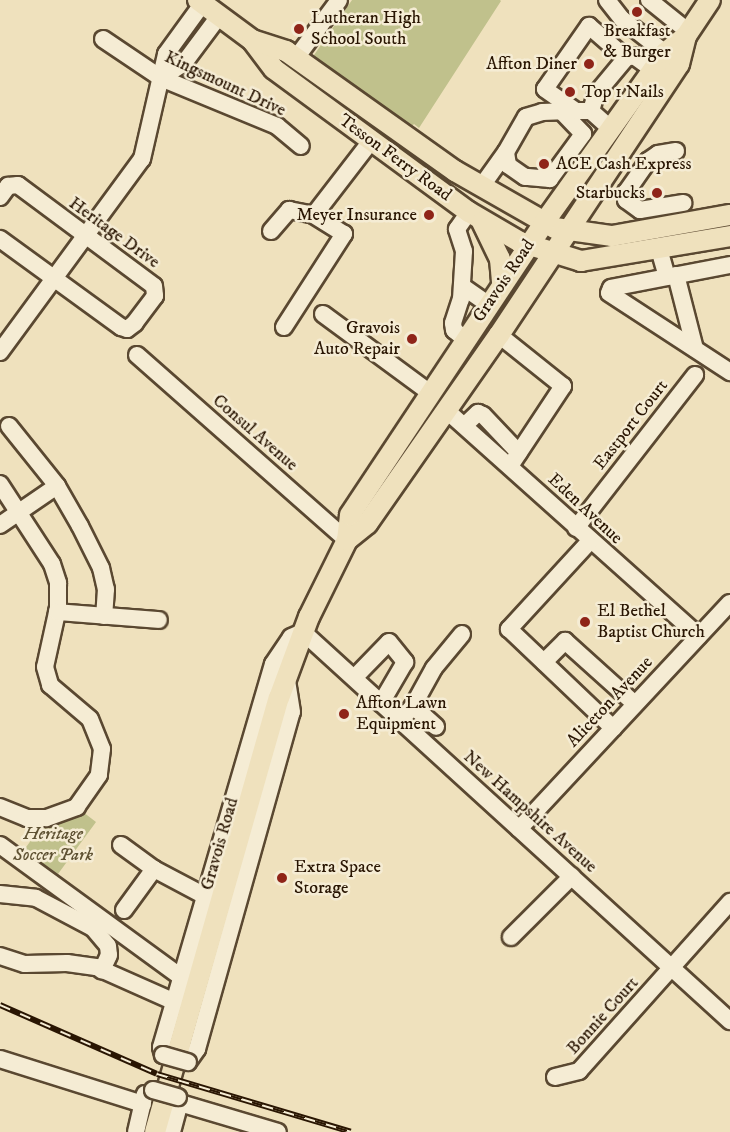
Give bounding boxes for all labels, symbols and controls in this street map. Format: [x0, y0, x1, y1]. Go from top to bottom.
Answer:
marker: Breakfast & Burger [630, 5, 644, 19]
place label: Lutheran High School South [311, 8, 421, 50]
place label: Breakfast & Burger [603, 21, 671, 63]
marker: Lutheran High School South [292, 22, 306, 36]
street label: Kingsmount Drive [161, 46, 289, 122]
place label: Affton Diner [486, 53, 577, 75]
marker: Affton Diner [582, 57, 596, 71]
place label: Top 1 Nails [582, 81, 664, 103]
marker: Top 1 Nails [563, 85, 577, 99]
street label: Tesson Ferry Road [334, 110, 456, 206]
place label: ACE Cash Express [556, 153, 692, 175]
marker: ACE Cash Express [537, 157, 551, 171]
place label: Starbucks [576, 182, 645, 204]
marker: Starbucks [650, 186, 664, 200]
street label: Heritage Drive [64, 193, 164, 273]
place label: Meyer Insurance [296, 204, 417, 226]
marker: Meyer Insurance [422, 208, 436, 222]
street label: Gravois Road [468, 235, 540, 327]
place label: Gravois Auto Repair [314, 318, 400, 360]
marker: Gravois Auto Repair [405, 332, 419, 346]
street label: Eastport Court [589, 376, 673, 474]
street label: Consul Avenue [208, 390, 302, 476]
street label: Eden Avenue [543, 469, 627, 549]
place label: El Bethel Baptist Church [597, 601, 705, 644]
marker: El Bethel Baptist Church [578, 615, 592, 629]
street label: Aliceton Avenue [562, 652, 658, 752]
place label: Affton Lawn Equipment [356, 693, 447, 736]
marker: Affton Lawn Equipment [337, 707, 351, 721]
street label: New Hampshire Avenue [459, 746, 601, 878]
street label: Gravois Road [196, 795, 244, 893]
park label: Heritage Soccer Park [13, 824, 93, 866]
place label: Extra Space Storage [294, 857, 381, 900]
marker: Extra Space Storage [275, 871, 289, 885]
street label: Bonnie Court [563, 973, 643, 1059]

